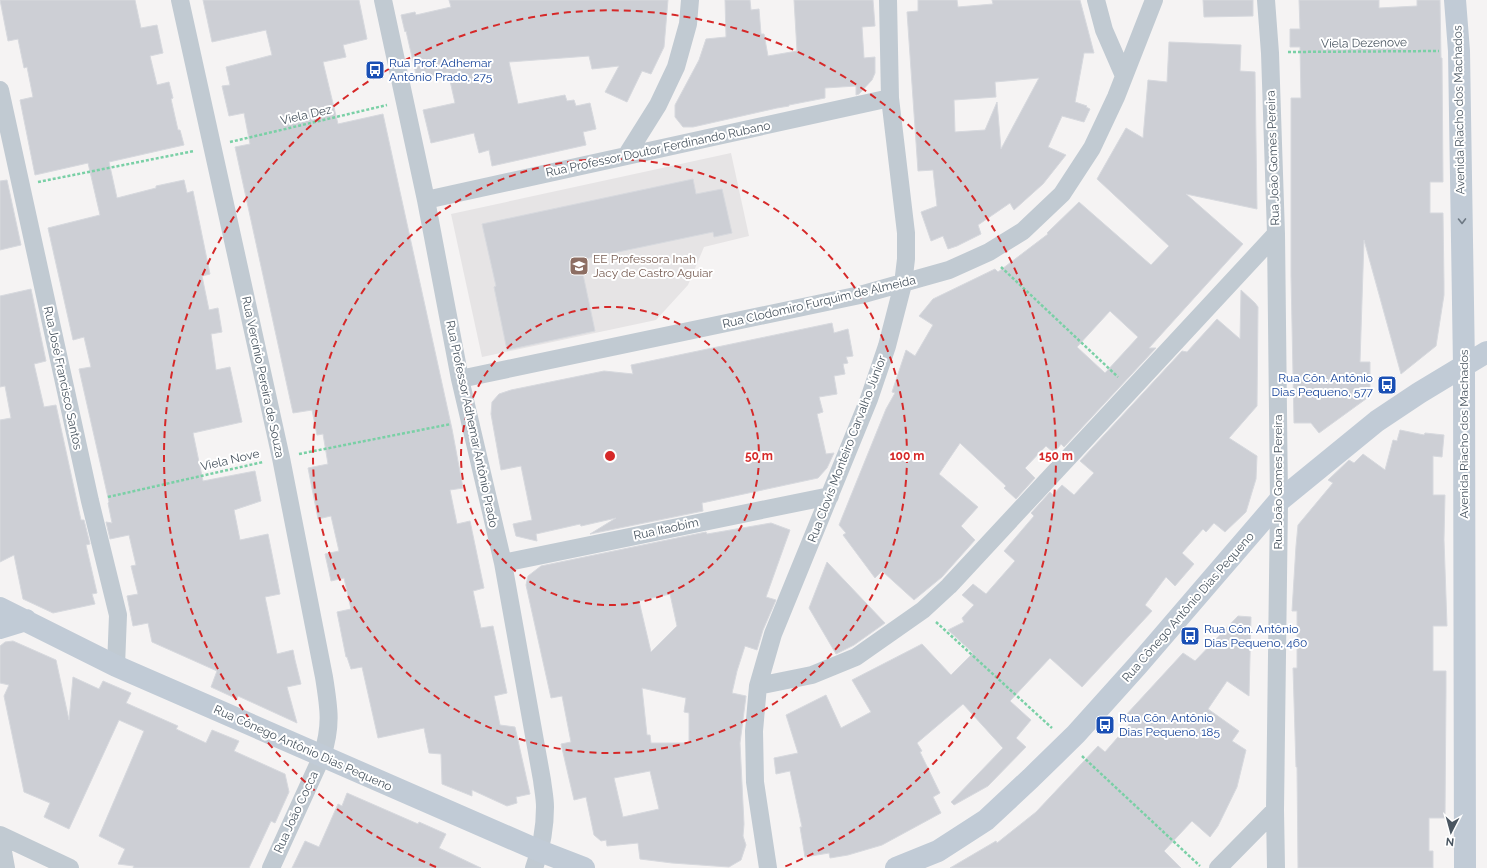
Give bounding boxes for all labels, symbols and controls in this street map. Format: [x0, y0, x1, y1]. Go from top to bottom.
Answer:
street label: Avenida Riacho dos Machados [1451, 25, 1467, 195]
street label: Viela Dezenove [1321, 35, 1407, 51]
place label: Rua Prof. Adhemar Antônio Prado, 275 [389, 56, 493, 84]
bus stop icon: Rua Prof. Adhemar Antônio Prado, 275 [364, 59, 386, 81]
street label: Rua João Gomes Pereira [1264, 90, 1282, 226]
street label: Viela Dez [279, 102, 333, 128]
street label: Rua Professor Doutor Ferdinando Rubano [544, 118, 772, 180]
one-way arrow [1457, 218, 1466, 224]
place label: EE Professora Inah Jacy de Castro Aguiar [593, 252, 714, 280]
school or university icon: EE Professora Inah Jacy de Castro Aguiar [568, 255, 590, 277]
street label: Rua Clodomiro Furquim de Almeida [721, 273, 917, 331]
street label: Rua Vercínio Pereira de Souza [239, 295, 287, 459]
street label: Rua José Francisco Santos [41, 305, 85, 451]
street label: Rua Professor Adhemar Antônio Prado [443, 319, 501, 529]
street label: Avenida Riacho dos Machados [1457, 349, 1471, 519]
street label: Rua Clovis Monteiro Carvalho Júnior [805, 353, 889, 544]
place label: Rua Côn. Antônio Dias Pequeno, 577 [1271, 371, 1374, 399]
bus stop icon: Rua Côn. Antônio Dias Pequeno, 577 [1376, 374, 1398, 396]
street label: Rua João Gomes Pereira [1271, 414, 1285, 550]
street label: Viela Nove [199, 446, 261, 474]
centre of rings [603, 449, 617, 463]
text: 50 m [745, 449, 773, 463]
text: 100 m [890, 449, 924, 463]
text: 150 m [1039, 449, 1073, 463]
street label: Rua Itaobim [632, 515, 700, 543]
street label: Rua Cônego Antônio Dias Pequeno [1119, 529, 1257, 685]
place label: Rua Côn. Antônio Dias Pequeno, 460 [1204, 622, 1307, 650]
bus stop icon: Rua Côn. Antônio Dias Pequeno, 460 [1179, 625, 1201, 647]
street label: Rua Cônego Antônio Dias Pequeno [212, 702, 394, 794]
place label: Rua Côn. Antônio Dias Pequeno, 185 [1119, 711, 1220, 739]
bus stop icon: Rua Côn. Antônio Dias Pequeno, 185 [1094, 714, 1116, 736]
street label: Rua João Cocca [271, 769, 321, 855]
north arrow [1431, 812, 1471, 852]
text: N [1445, 835, 1455, 848]

